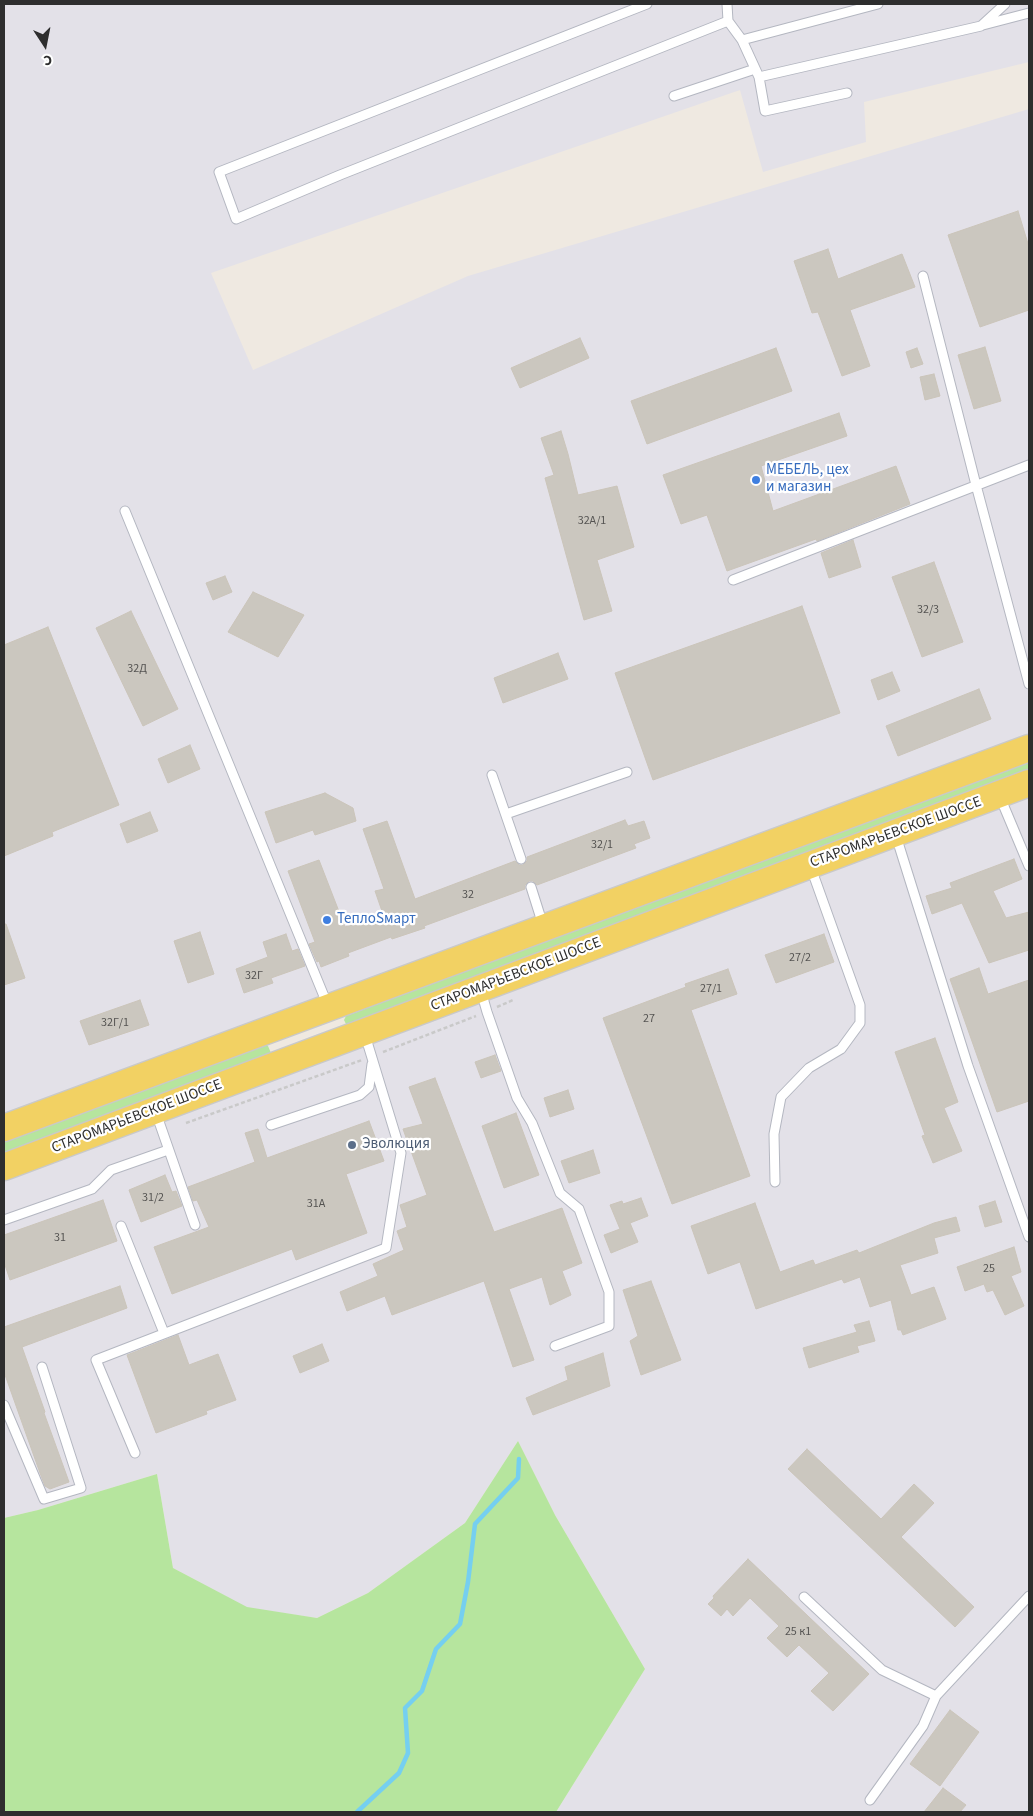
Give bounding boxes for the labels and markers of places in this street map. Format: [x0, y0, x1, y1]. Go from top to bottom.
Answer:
place label: МЕБЕЛЬ, цех и магазин [766, 462, 849, 497]
marker: МЕБЕЛЬ, цех и магазин [750, 474, 762, 486]
place label: ТеплоSмарт [337, 911, 416, 929]
marker: ТеплоSмарт [321, 914, 333, 926]
place label: Эволюция [362, 1136, 430, 1154]
marker: Эволюция [346, 1139, 358, 1151]

